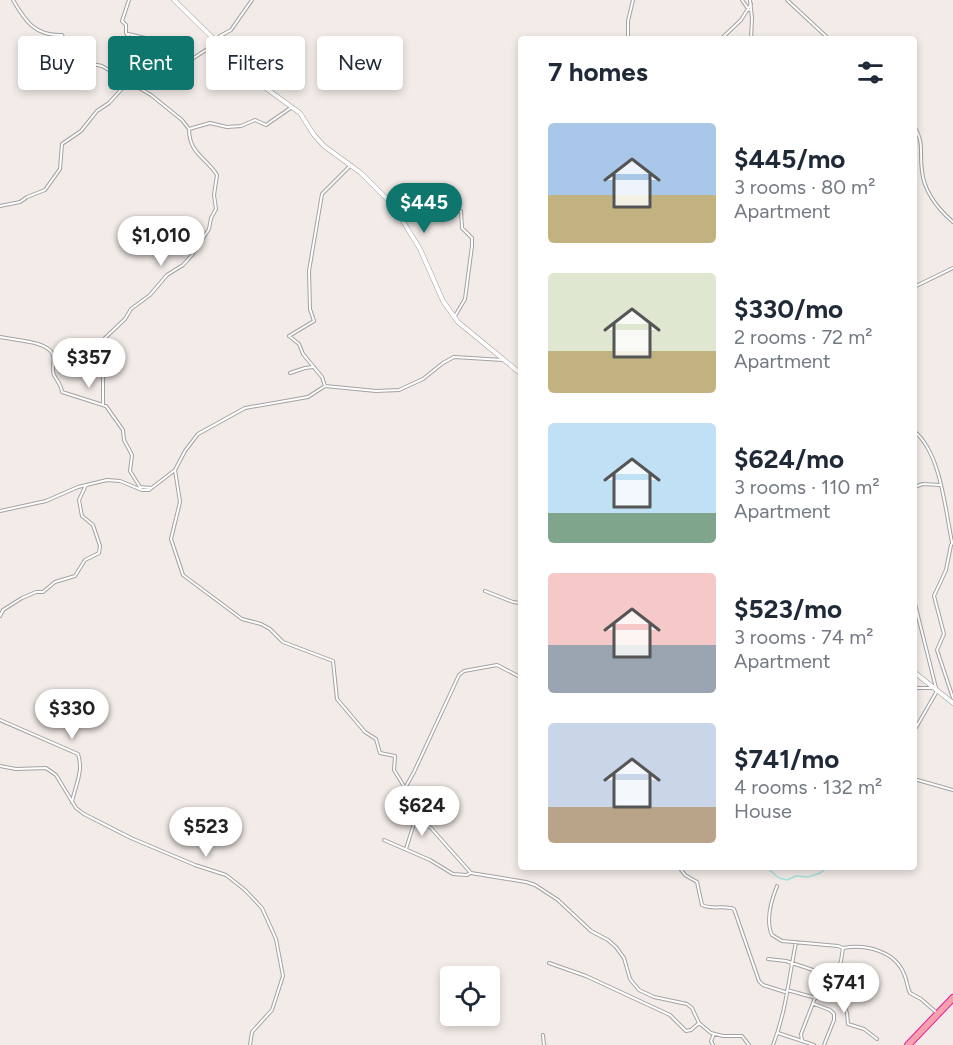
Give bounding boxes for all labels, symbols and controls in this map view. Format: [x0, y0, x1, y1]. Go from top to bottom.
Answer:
chip: Buy [18, 36, 96, 90]
chip: Rent [108, 36, 194, 90]
chip: Filters [206, 36, 305, 90]
chip: New [317, 36, 403, 90]
text: 7 homes [548, 56, 648, 88]
icon: filters [854, 56, 887, 89]
text: $445/mo [734, 143, 845, 175]
icon: home [596, 147, 668, 219]
text: 3 rooms · 80 m² [734, 175, 875, 199]
pin: $445 [388, 183, 460, 234]
text: $445 [400, 190, 448, 214]
text: Apartment [734, 199, 831, 223]
pin: $1,010 [112, 216, 210, 267]
text: $1,010 [131, 223, 191, 247]
text: $330/mo [734, 293, 843, 325]
icon: home [596, 297, 668, 369]
text: 2 rooms · 72 m² [734, 325, 872, 349]
pin: $357 [53, 338, 125, 389]
text: $357 [67, 345, 111, 369]
text: Apartment [734, 349, 831, 373]
text: $624/mo [734, 443, 844, 475]
icon: home [596, 447, 668, 519]
text: 3 rooms · 110 m² [734, 475, 880, 499]
text: Apartment [734, 499, 831, 523]
text: $523/mo [734, 593, 842, 625]
icon: home [596, 597, 668, 669]
text: 3 rooms · 74 m² [734, 625, 873, 649]
text: Apartment [734, 649, 831, 673]
pin: $330 [36, 689, 108, 740]
text: $330 [49, 696, 95, 720]
text: $741/mo [734, 743, 839, 775]
icon: home [596, 747, 668, 819]
text: 4 rooms · 132 m² [734, 775, 882, 799]
pin: $624 [386, 786, 458, 837]
text: $624 [399, 793, 445, 817]
text: House [734, 799, 792, 823]
pin: $523 [170, 807, 242, 858]
text: $523 [183, 814, 229, 838]
pin: $741 [808, 963, 880, 1014]
map controls [440, 966, 500, 1026]
button: locate [440, 966, 500, 1026]
text: $741 [822, 970, 866, 994]

